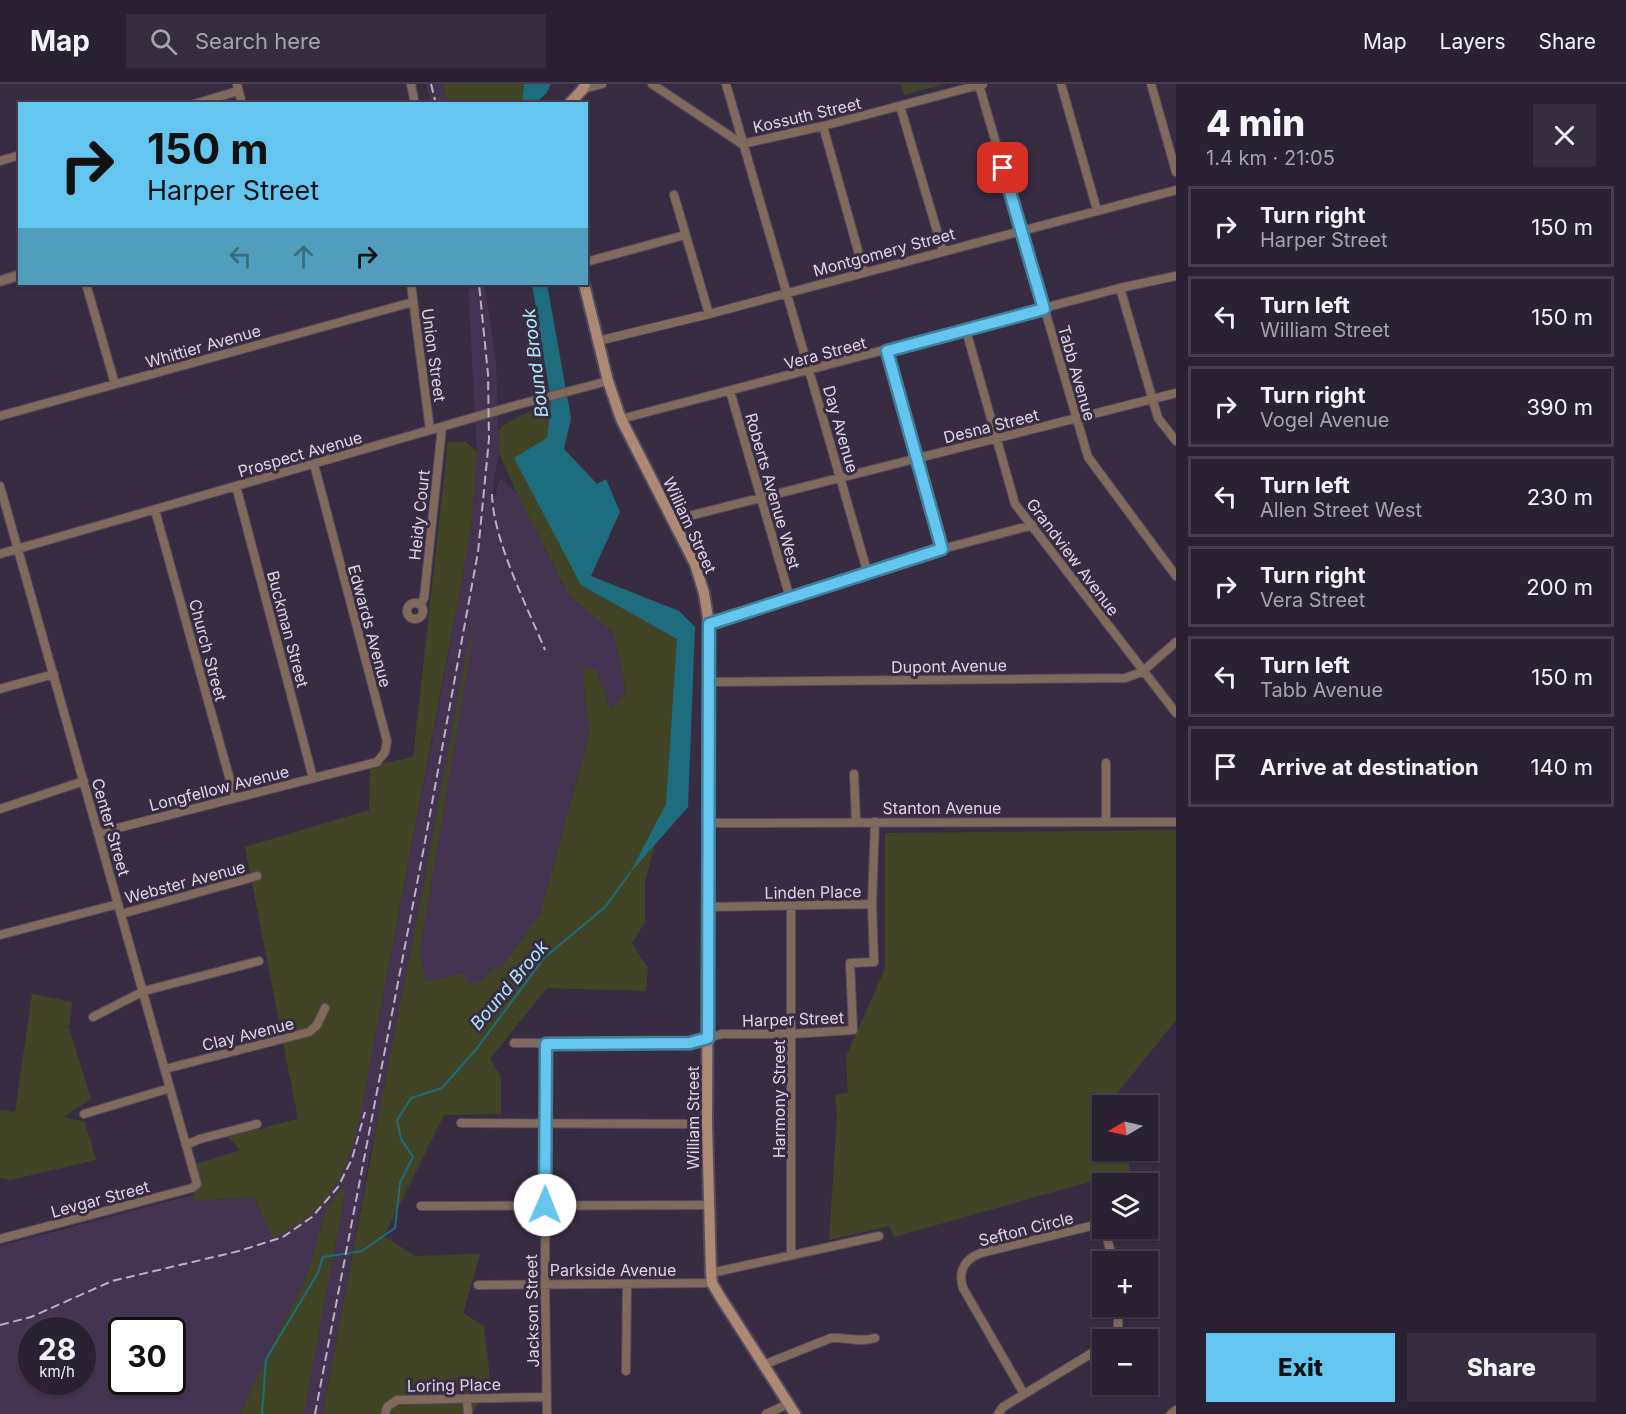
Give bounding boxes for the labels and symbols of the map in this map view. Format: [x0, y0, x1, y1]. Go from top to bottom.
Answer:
street label: Kossuth Street [751, 93, 863, 137]
pin [977, 142, 1028, 193]
street label: Montgomery Street [811, 223, 957, 281]
water label: Bound Brook [518, 306, 552, 419]
street label: Union Street [418, 307, 450, 403]
street label: Whittier Avenue [143, 320, 263, 372]
street label: Tabb Avenue [1054, 323, 1100, 423]
street label: Vera Street [782, 332, 868, 374]
street label: Day Avenue [819, 383, 863, 475]
street label: Desna Street [941, 405, 1041, 447]
street label: Roberts Avenue West [741, 411, 805, 571]
street label: Prospect Avenue [236, 427, 364, 481]
street label: Heidy Court [404, 469, 434, 561]
street label: William Street [659, 474, 721, 576]
street label: Grandview Avenue [1022, 494, 1124, 620]
street label: Edwards Avenue [344, 562, 396, 690]
street label: Buckman Street [263, 568, 313, 690]
street label: Church Street [185, 597, 231, 703]
street label: Dupont Avenue [891, 655, 1007, 677]
street label: Longfellow Avenue [147, 761, 291, 815]
street label: Center Street [88, 776, 134, 878]
street label: Stanton Avenue [883, 798, 1001, 818]
street label: Webster Avenue [123, 856, 247, 908]
street label: Linden Place [764, 881, 862, 903]
water label: Bound Brook [466, 935, 553, 1034]
street label: Harper Street [742, 1007, 844, 1031]
street label: Clay Avenue [200, 1013, 296, 1055]
street label: Harmony Street [769, 1040, 789, 1158]
street label: William Street [683, 1066, 703, 1170]
north arrow [1092, 1095, 1158, 1161]
position arrow [513, 1173, 577, 1237]
street label: Levgar Street [49, 1176, 151, 1222]
street label: Sefton Circle [976, 1208, 1076, 1250]
street label: Jackson Street [521, 1254, 543, 1368]
street label: Parkside Avenue [550, 1260, 676, 1280]
speed limit sign: 30 [108, 1317, 186, 1395]
street label: Loring Place [407, 1374, 501, 1396]

